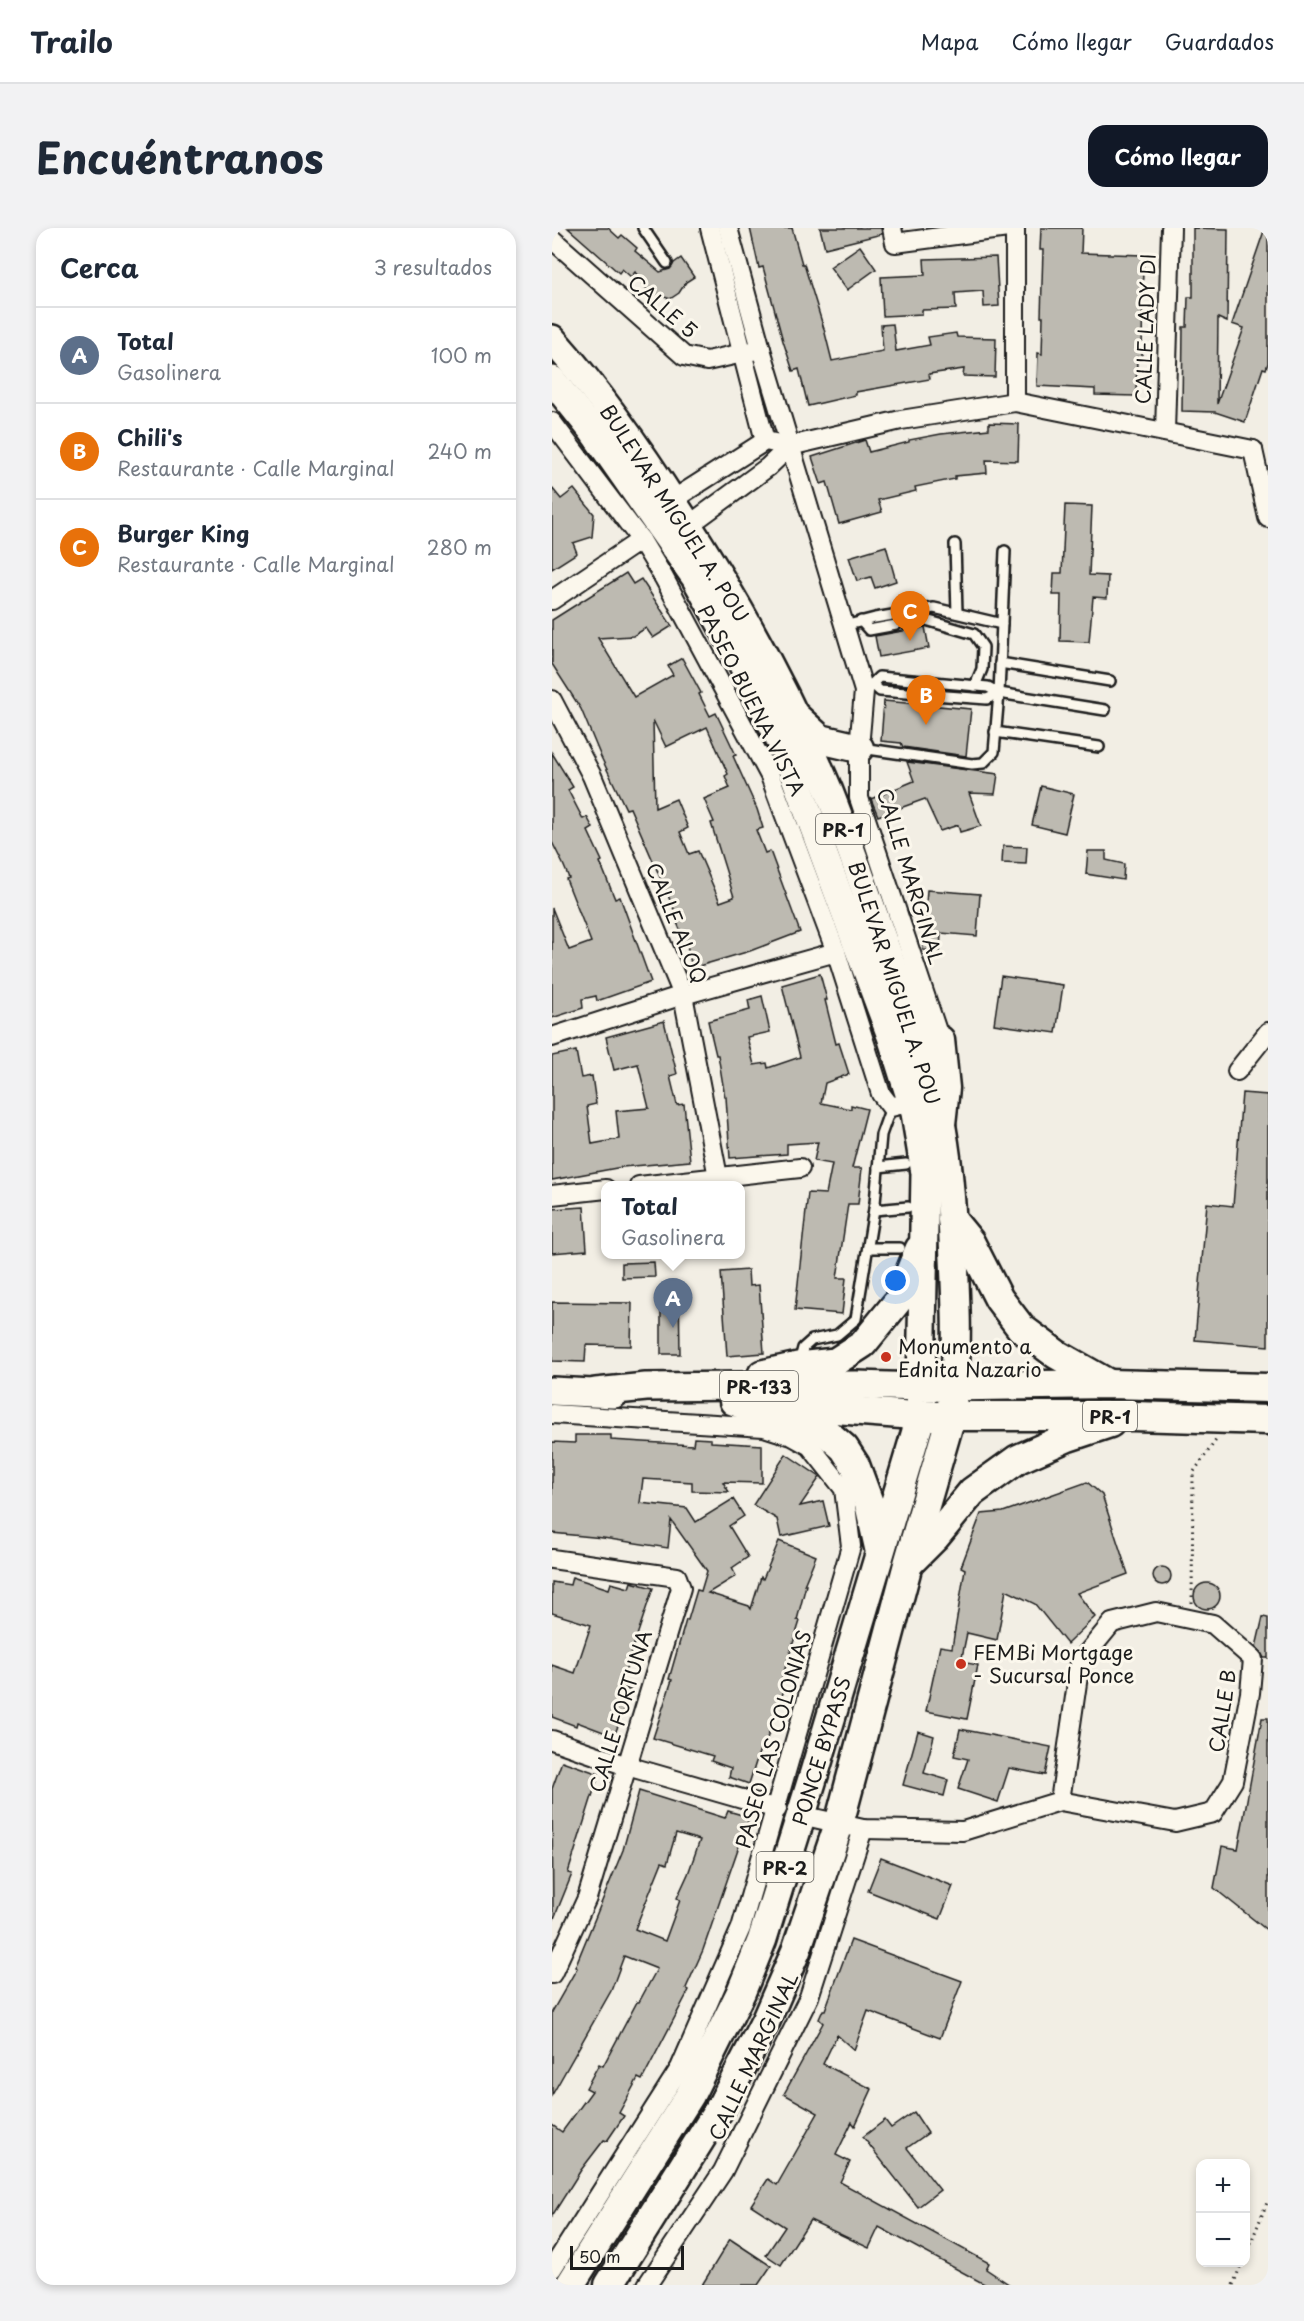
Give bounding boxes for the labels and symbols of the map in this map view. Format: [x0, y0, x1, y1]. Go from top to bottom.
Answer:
street label: CALLE LADY DI [1127, 253, 1163, 405]
street label: CALLE 5 [622, 267, 704, 345]
street label: BULEVAR MIGUEL A. POU [593, 398, 757, 628]
pin: C [890, 592, 930, 641]
street label: PASEO BUENA VISTA [691, 599, 813, 801]
pin: B [906, 676, 946, 725]
street label: CALLE MARGINAL [870, 784, 952, 968]
road number: PR-1 [816, 814, 870, 844]
street label: BULEVAR MIGUEL A. POU [841, 857, 949, 1109]
street label: CALLE ALOQ [639, 858, 715, 988]
your location [881, 1266, 910, 1295]
pin: A [654, 1278, 692, 1328]
place label: Monumento a Ednita Nazario [898, 1331, 1042, 1384]
marker: Monumento a Ednita Nazario [879, 1350, 893, 1364]
road number: PR-133 [720, 1371, 798, 1401]
road number: PR-1 [1083, 1401, 1137, 1431]
street label: CALLE FORTUNA [581, 1626, 659, 1796]
street label: PASEO LAS COLONIAS [727, 1626, 819, 1852]
place label: FEMBi Mortgage - Sucursal Ponce [973, 1637, 1134, 1690]
marker: FEMBi Mortgage - Sucursal Ponce [954, 1657, 968, 1671]
street label: CALLE B [1201, 1667, 1243, 1755]
street label: PONCE BYPASS [784, 1673, 858, 1829]
road number: PR-2 [756, 1852, 814, 1882]
street label: CALLE MARGINAL [701, 1967, 805, 2145]
scale bar [570, 2243, 684, 2270]

